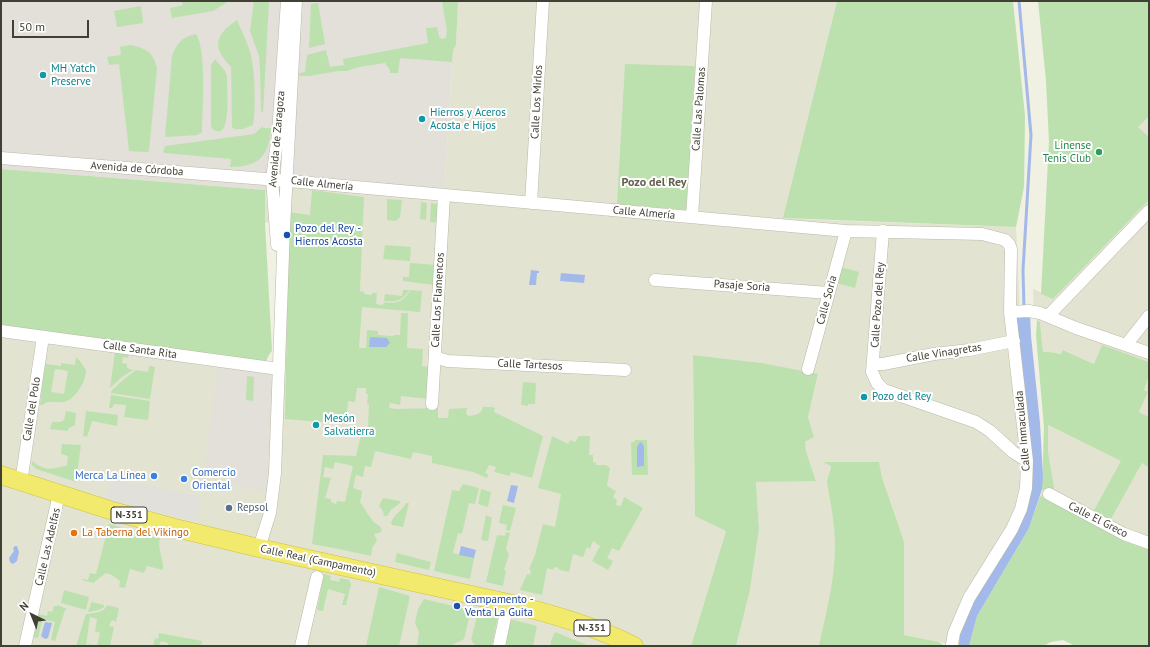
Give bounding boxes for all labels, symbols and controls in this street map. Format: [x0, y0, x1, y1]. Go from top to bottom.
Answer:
scale bar [14, 12, 91, 38]
text: 50 m [19, 19, 45, 34]
place label: MH Yatch Preserve [51, 62, 95, 88]
street label: Calle Los Mirlos [528, 65, 546, 139]
street label: Calle Las Palomas [689, 66, 709, 152]
marker: MH Yatch Preserve [38, 70, 48, 80]
street label: Avenida de Zaragoza [266, 90, 288, 188]
place label: Hierros y Aceros Acosta e Hijos [430, 106, 506, 132]
marker: Hierros y Aceros Acosta e Hijos [417, 114, 427, 124]
place label: Linense Tenis Club [1043, 139, 1091, 165]
marker: Linense Tenis Club [1094, 147, 1104, 157]
street label: Avenida de Córdoba [90, 159, 184, 179]
street label: Calle Almería [290, 174, 354, 194]
district label: Pozo del Rey [621, 176, 687, 190]
street label: Calle Almería [612, 204, 676, 222]
place label: Pozo del Rey - Hierros Acosta [295, 222, 363, 248]
marker: Pozo del Rey - Hierros Acosta [282, 230, 292, 240]
street label: Calle Los Flamencos [429, 252, 447, 348]
street label: Calle Pozo del Rey [868, 262, 888, 348]
street label: Calle Soria [814, 274, 840, 326]
street label: Pasaje Soria [713, 277, 771, 295]
street label: Calle Santa Rita [102, 338, 178, 362]
street label: Calle Vinagretas [905, 341, 983, 365]
street label: Calle Tartesos [497, 357, 563, 373]
street label: Calle del Polo [20, 376, 44, 442]
place label: Pozo del Rey [872, 390, 931, 404]
street label: Calle Inmaculada [1013, 390, 1033, 472]
marker: Pozo del Rey [859, 392, 869, 402]
place label: Mesón Salvatierra [324, 412, 374, 438]
marker: Mesón Salvatierra [311, 420, 321, 430]
place label: Comercio Oriental [192, 466, 236, 492]
place label: Merca La Línea [75, 469, 146, 483]
marker: Merca La Línea [149, 471, 159, 481]
marker: Comercio Oriental [179, 474, 189, 484]
street label: Calle El Greco [1066, 499, 1130, 541]
place label: Repsol [237, 501, 268, 515]
marker: Repsol [224, 503, 234, 513]
street label: Calle Las Adelfas [33, 507, 63, 587]
road number: N-351 [111, 507, 147, 523]
place label: La Taberna del Vikingo [82, 526, 189, 540]
marker: La Taberna del Vikingo [69, 528, 79, 538]
street label: Calle Real (Campamento) [259, 542, 377, 580]
place label: Campamento - Venta La Guita [465, 593, 534, 619]
north arrow [12, 595, 52, 635]
text: N [16, 599, 31, 614]
marker: Campamento - Venta La Guita [452, 601, 462, 611]
road number: N-351 [574, 620, 610, 636]

